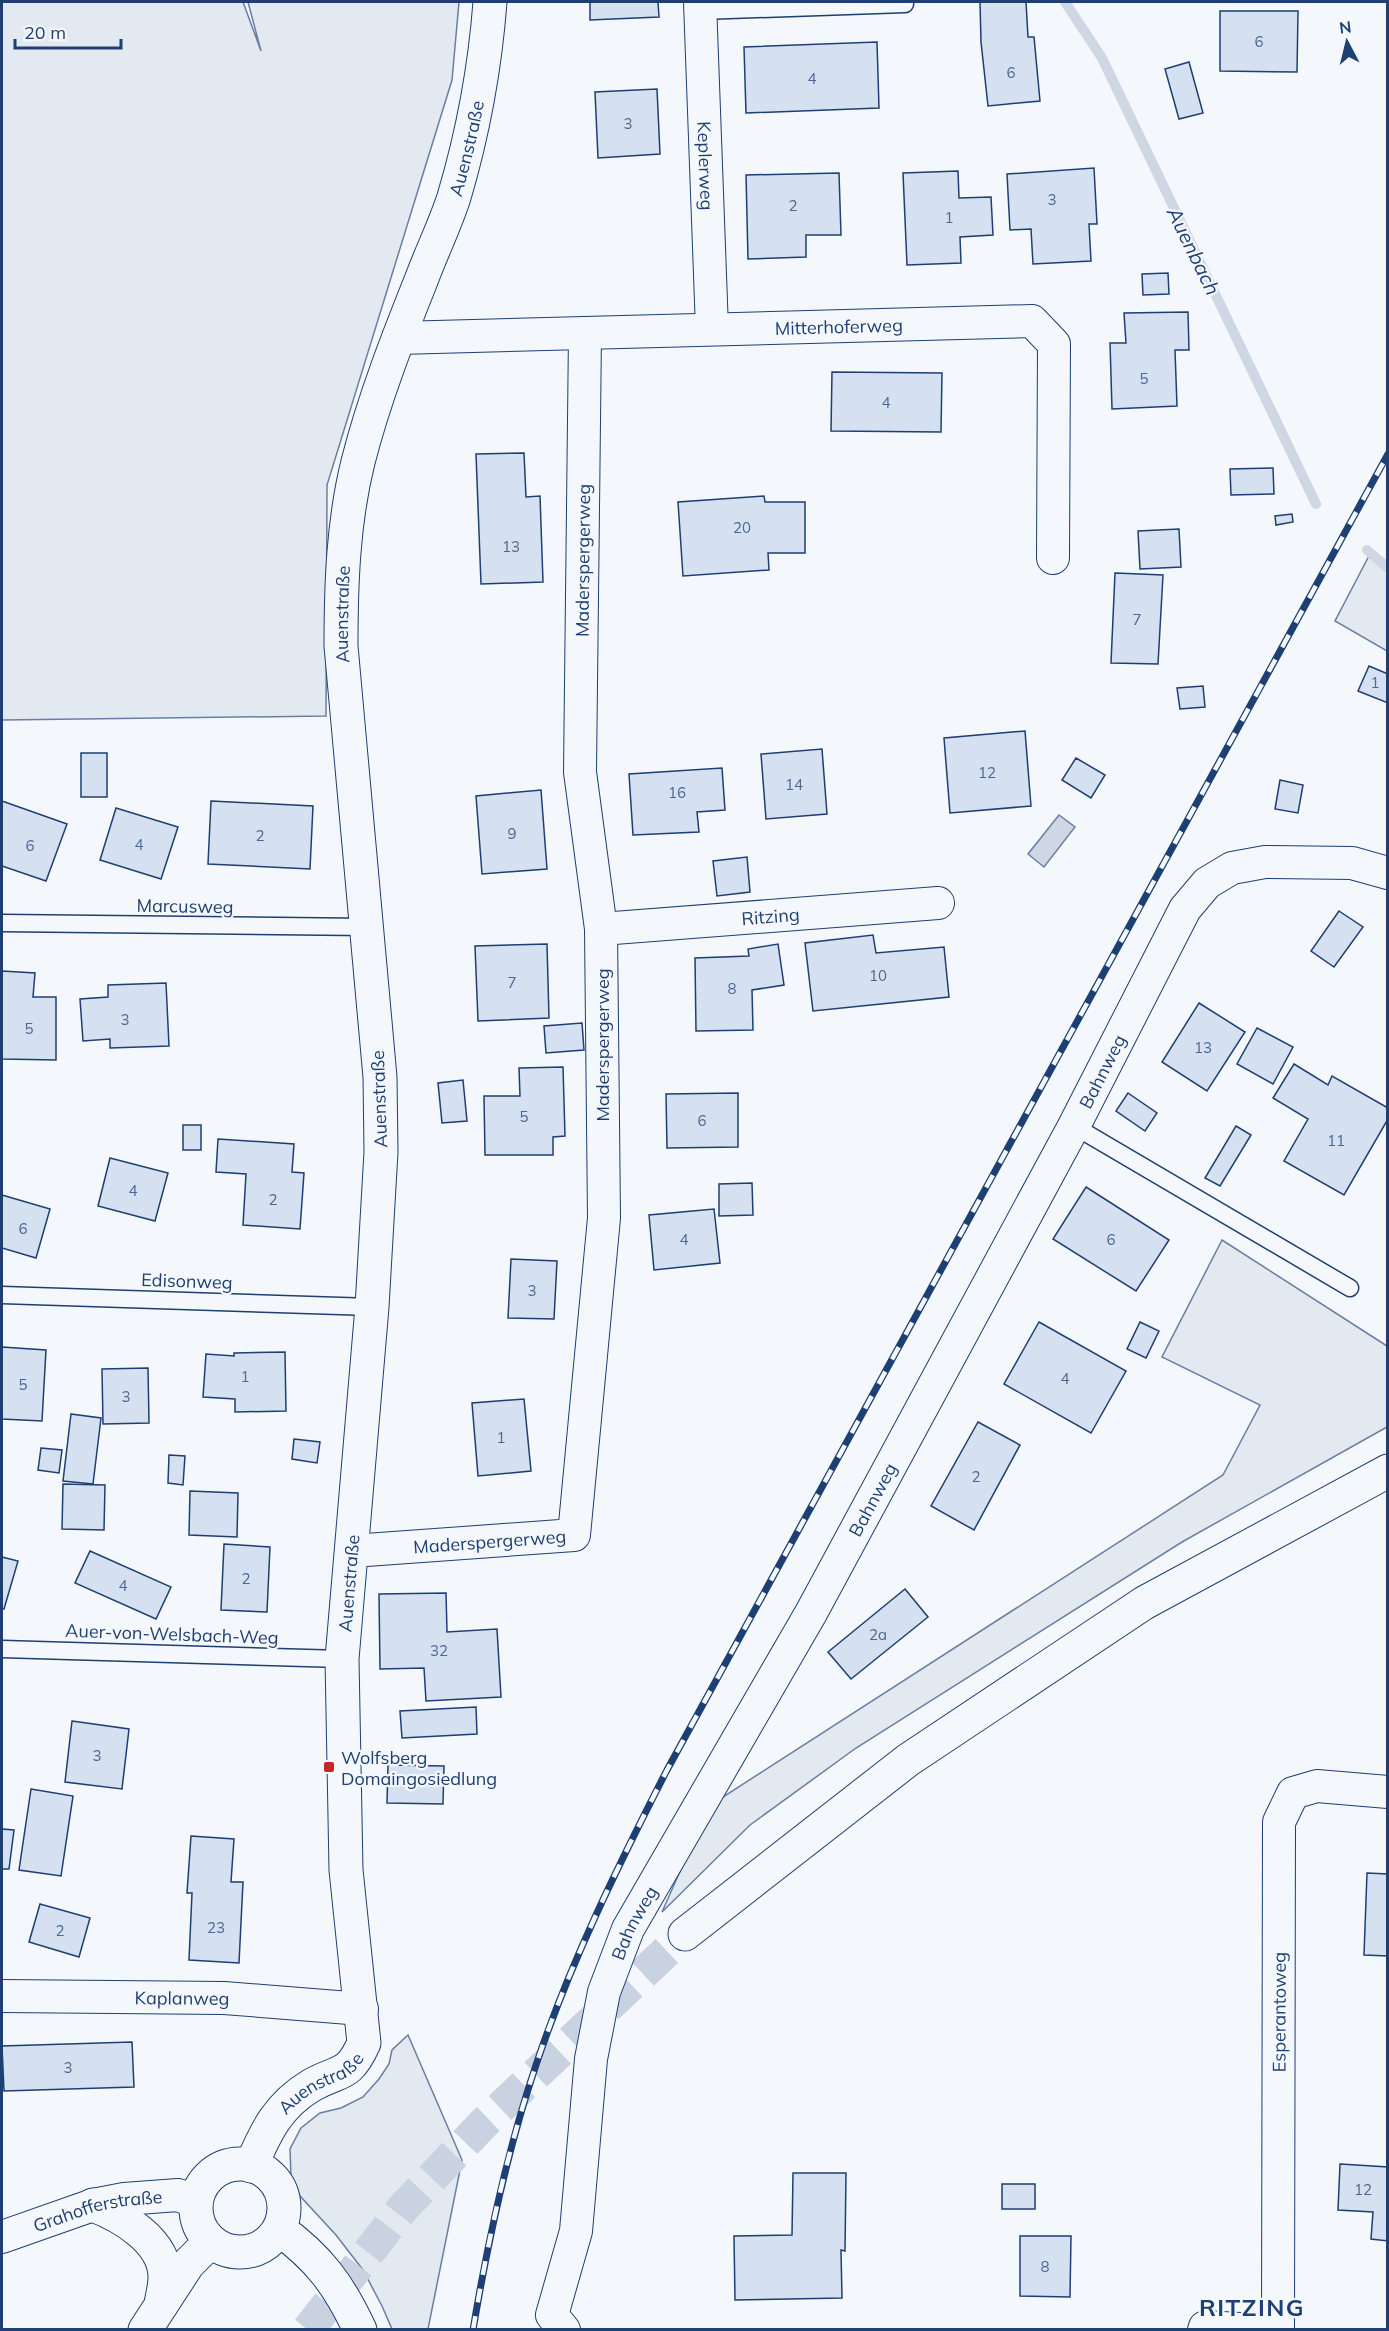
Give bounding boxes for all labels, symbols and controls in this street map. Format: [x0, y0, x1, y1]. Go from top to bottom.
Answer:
scale bar [15, 12, 122, 50]
north arrow [1317, 12, 1377, 72]
text: N [1338, 16, 1352, 38]
text: 20 m [24, 21, 66, 44]
house number: 6 [1254, 32, 1264, 51]
house number: 6 [1006, 63, 1016, 82]
house number: 4 [807, 69, 817, 88]
street label: Auenstraße [443, 99, 488, 199]
house number: 3 [623, 114, 633, 133]
street label: Keplerweg [693, 121, 719, 211]
house number: 3 [1047, 190, 1057, 209]
house number: 2 [788, 196, 798, 215]
water label: Auenbach [1162, 202, 1226, 299]
house number: 1 [944, 208, 954, 227]
street label: Mitterhoferweg [775, 313, 903, 339]
house number: 5 [1139, 369, 1149, 388]
house number: 4 [881, 393, 891, 412]
street label: Maderspergerweg [570, 484, 595, 637]
house number: 20 [733, 518, 751, 537]
house number: 13 [502, 537, 520, 556]
street label: Auenstraße [329, 565, 355, 664]
house number: 7 [1132, 610, 1142, 629]
house number: 1 [1370, 673, 1380, 692]
house number: 12 [978, 763, 996, 782]
house number: 14 [785, 775, 803, 794]
house number: 16 [668, 783, 686, 802]
house number: 9 [507, 824, 517, 843]
house number: 2 [255, 826, 265, 845]
house number: 4 [134, 835, 144, 854]
house number: 6 [25, 836, 35, 855]
street label: Marcusweg [136, 894, 234, 918]
street label: Ritzing [741, 902, 800, 930]
house number: 10 [869, 966, 887, 985]
street label: Maderspergerweg [591, 968, 614, 1122]
house number: 7 [507, 973, 517, 992]
house number: 8 [727, 979, 737, 998]
house number: 3 [120, 1010, 130, 1029]
house number: 5 [24, 1019, 34, 1038]
street label: Bahnweg [1073, 1030, 1131, 1112]
house number: 13 [1194, 1038, 1212, 1057]
street label: Auenstraße [366, 1050, 392, 1148]
house number: 5 [519, 1107, 529, 1126]
house number: 6 [697, 1111, 707, 1130]
house number: 11 [1327, 1131, 1345, 1150]
house number: 4 [128, 1181, 138, 1200]
house number: 2 [268, 1190, 278, 1209]
house number: 6 [18, 1219, 28, 1238]
house number: 4 [679, 1230, 689, 1249]
house number: 6 [1106, 1230, 1116, 1249]
street label: Edisonweg [141, 1268, 233, 1294]
house number: 3 [527, 1281, 537, 1300]
house number: 1 [240, 1367, 250, 1386]
house number: 4 [1060, 1369, 1070, 1388]
house number: 5 [18, 1375, 28, 1394]
house number: 3 [121, 1387, 131, 1406]
house number: 1 [496, 1428, 506, 1447]
street label: Bahnweg [843, 1459, 901, 1540]
house number: 2 [971, 1467, 981, 1486]
street label: Maderspergerweg [412, 1524, 567, 1558]
street label: Auenstraße [333, 1534, 364, 1633]
house number: 2 [241, 1569, 251, 1588]
house number: 4 [118, 1576, 128, 1595]
street label: Auer-von-Welsbach-Weg [65, 1619, 279, 1649]
house number: 2a [869, 1625, 887, 1644]
house number: 32 [430, 1641, 448, 1660]
house number: 3 [92, 1746, 102, 1765]
place label: Wolfsberg Domaingosiedlung [341, 1746, 497, 1790]
marker: Wolfsberg Domaingosiedlung [322, 1760, 336, 1774]
street label: Bahnweg [606, 1881, 662, 1963]
house number: 23 [207, 1918, 225, 1937]
house number: 2 [55, 1921, 65, 1940]
street label: Esperantoweg [1267, 1952, 1290, 2072]
street label: Kaplanweg [134, 1986, 229, 2010]
street label: Auenstraße [273, 2048, 368, 2119]
house number: 3 [63, 2058, 73, 2077]
house number: 12 [1354, 2180, 1372, 2199]
street label: Grahofferstraße [30, 2185, 163, 2237]
house number: 8 [1040, 2257, 1050, 2276]
district label: RITZING [1199, 2292, 1305, 2322]

